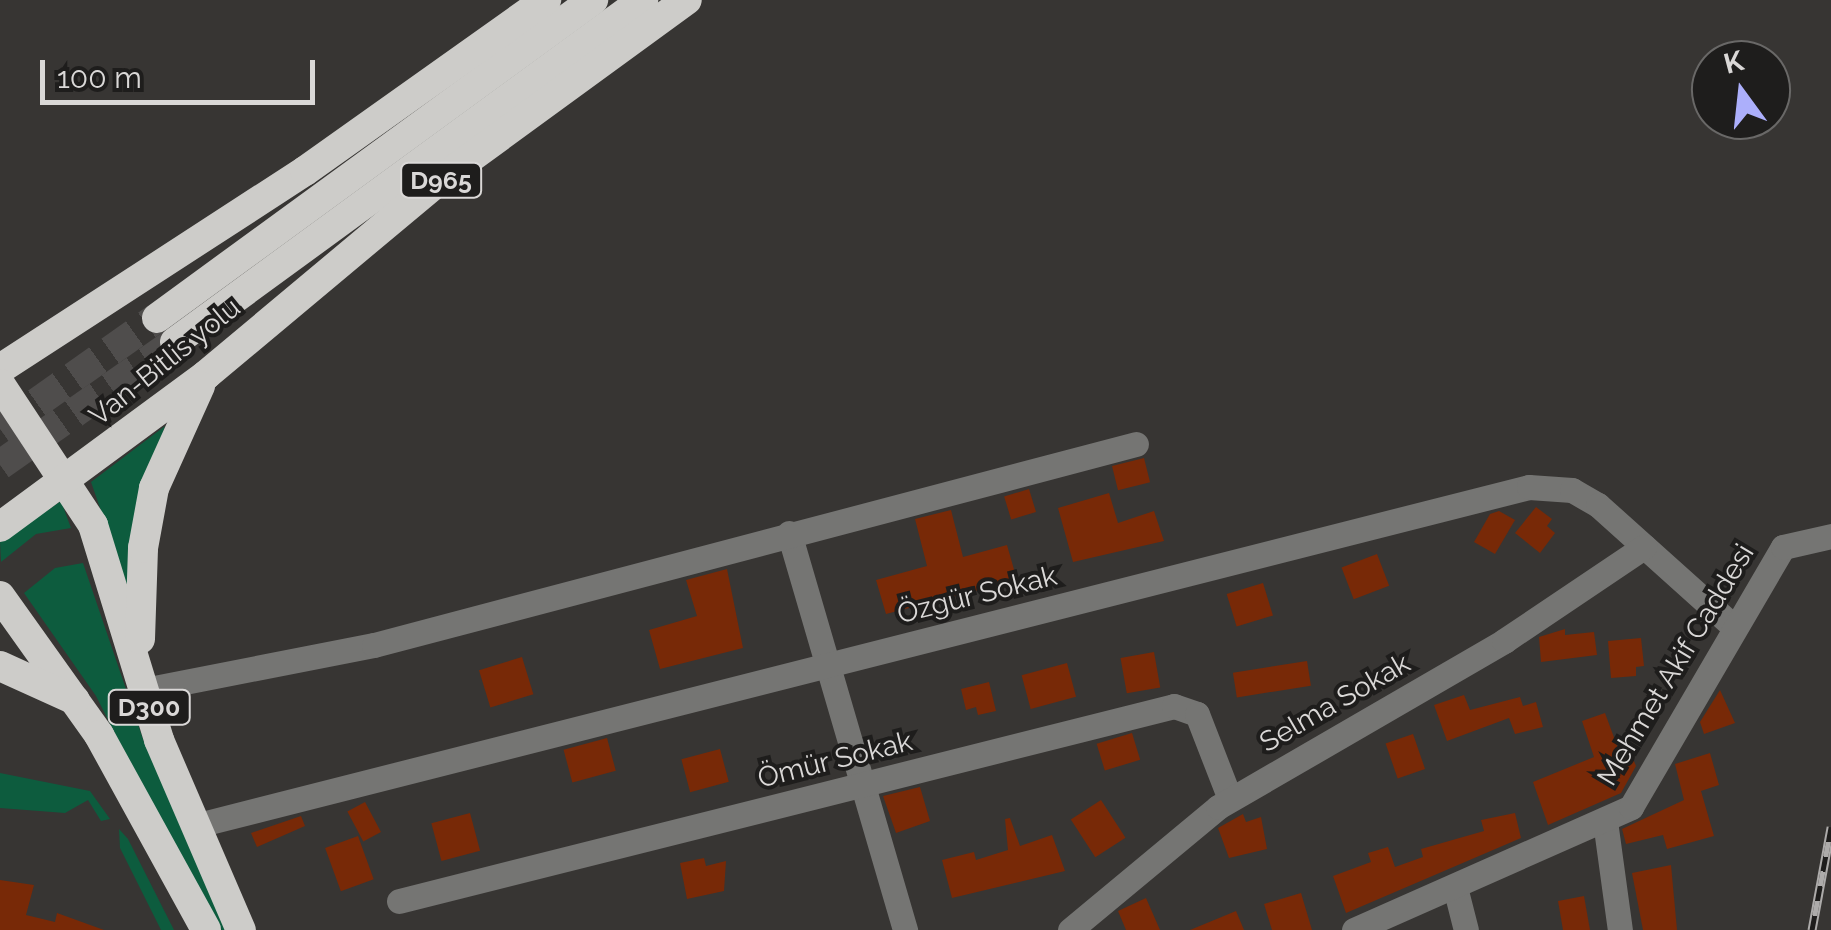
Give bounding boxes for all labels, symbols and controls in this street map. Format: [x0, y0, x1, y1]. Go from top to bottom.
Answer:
scale bar [45, 40, 320, 102]
north arrow [1691, 40, 1791, 140]
text: K [1720, 44, 1747, 81]
text: 100 m [57, 60, 142, 95]
road number: D965 [398, 160, 484, 200]
street label: Van-Bitlis yolu [83, 291, 247, 433]
street label: Mehmet Akif Caddesi [1590, 538, 1762, 792]
street label: Özgür Sokak [893, 559, 1061, 631]
street label: Selma Sokak [1254, 647, 1416, 759]
road number: D300 [106, 687, 192, 727]
street label: Ömür Sokak [754, 724, 916, 796]

